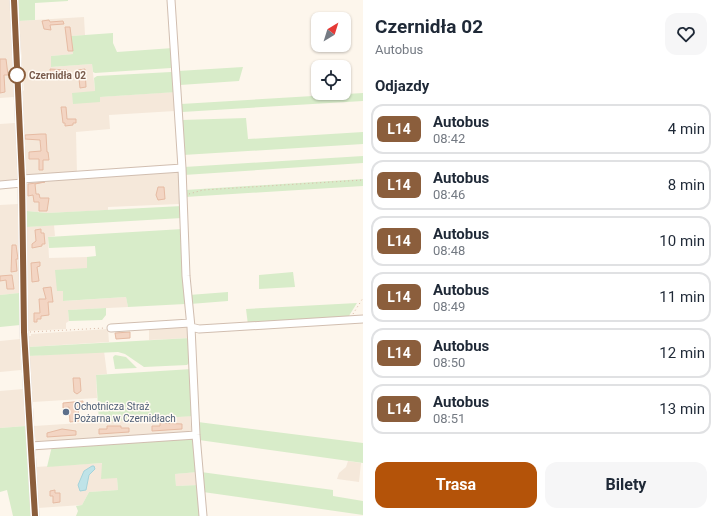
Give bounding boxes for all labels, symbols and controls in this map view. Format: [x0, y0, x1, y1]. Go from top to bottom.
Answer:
north arrow [311, 12, 351, 52]
map controls [311, 12, 351, 100]
button: heart [665, 13, 707, 55]
text: Czernidła 02 [375, 15, 483, 38]
text: Autobus [375, 42, 423, 57]
button: locate [311, 60, 351, 100]
marker: Czernidła 02 [8, 66, 26, 84]
place label: Czernidła 02 [29, 70, 86, 81]
text: Odjazdy [375, 77, 429, 95]
text: Autobus [433, 113, 489, 131]
text: 4 min [668, 120, 705, 138]
text: L14 [387, 121, 411, 137]
text: 08:42 [433, 131, 465, 146]
text: Autobus [433, 169, 489, 187]
text: 8 min [668, 176, 705, 194]
text: L14 [387, 177, 411, 193]
text: 08:46 [433, 187, 465, 202]
text: Autobus [433, 225, 489, 243]
text: 10 min [659, 232, 705, 250]
text: L14 [387, 233, 411, 249]
text: 08:48 [433, 243, 465, 258]
text: Autobus [433, 281, 489, 299]
text: 11 min [659, 288, 705, 306]
text: L14 [387, 289, 411, 305]
text: 08:49 [433, 299, 465, 314]
text: Autobus [433, 337, 489, 355]
text: 12 min [659, 344, 705, 362]
text: L14 [387, 345, 411, 361]
text: 08:50 [433, 355, 465, 370]
text: Autobus [433, 393, 489, 411]
text: 13 min [659, 400, 705, 418]
place label: Ochotnicza Straż Pożarna w Czernidłach [74, 401, 176, 424]
text: L14 [387, 401, 411, 417]
marker: Ochotnicza Straż Pożarna w Czernidłach [61, 407, 71, 417]
text: 08:51 [433, 411, 465, 426]
button: Trasa [375, 462, 537, 508]
button: Bilety [545, 462, 707, 508]

